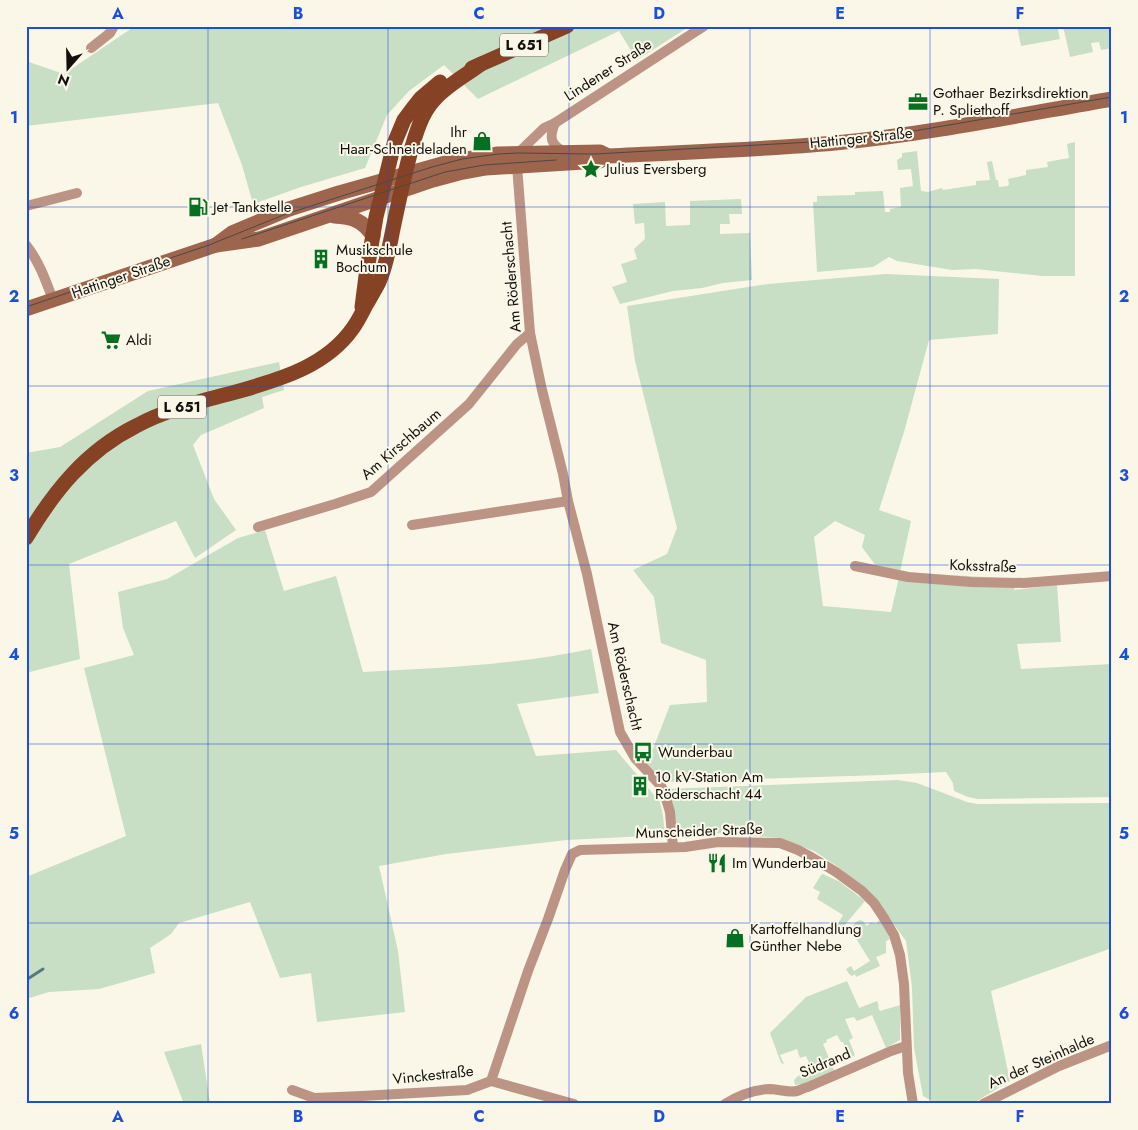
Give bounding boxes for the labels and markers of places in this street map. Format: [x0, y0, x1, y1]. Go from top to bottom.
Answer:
place label: Gothaer Bezirksdirektion P. Spliethoff [933, 82, 1089, 121]
office icon: Gothaer Bezirksdirektion P. Spliethoff [907, 91, 929, 113]
place label: Ihr Haar-Schneideladen [340, 121, 468, 160]
shop icon: Ihr Haar-Schneideladen [471, 130, 493, 152]
place icon: Julius Eversberg [580, 158, 602, 180]
place label: Julius Eversberg [604, 158, 707, 180]
fuel station icon: Jet Tankstelle [187, 196, 209, 218]
place label: Jet Tankstelle [211, 196, 292, 218]
place label: Musikschule Bochum [336, 239, 413, 278]
building icon: Musikschule Bochum [310, 248, 332, 270]
supermarket icon: Aldi [100, 329, 122, 351]
place label: Aldi [126, 329, 152, 351]
bus stop icon: Wunderbau [632, 741, 654, 763]
place label: Wunderbau [658, 741, 733, 763]
place label: 10 kV-Station Am Röderschacht 44 [655, 766, 763, 805]
building icon: 10 kV-Station Am Röderschacht 44 [629, 775, 651, 797]
restaurant icon: Im Wunderbau [706, 852, 728, 874]
place label: Im Wunderbau [732, 852, 827, 874]
place label: Kartoffelhandlung Günther Nebe [750, 918, 862, 957]
shop icon: Kartoffelhandlung Günther Nebe [724, 927, 746, 949]

